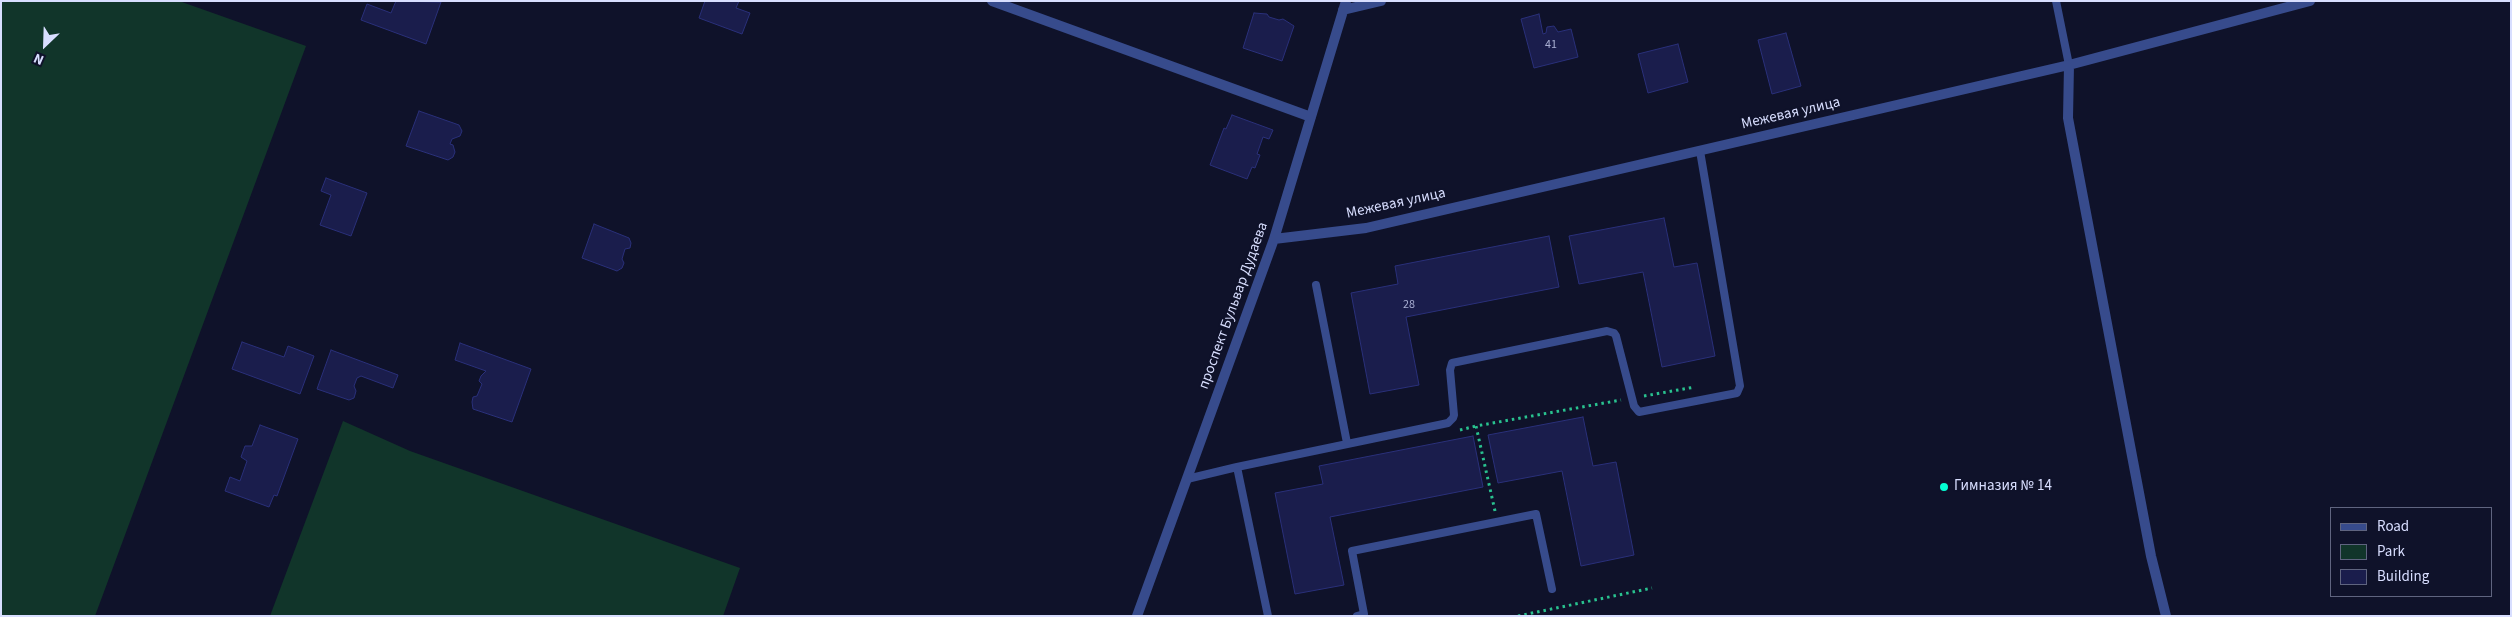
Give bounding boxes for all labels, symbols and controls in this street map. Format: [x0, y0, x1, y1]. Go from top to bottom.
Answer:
north arrow [20, 20, 70, 70]
house number: 41 [1545, 38, 1557, 52]
text: N [31, 48, 47, 70]
street label: Межевая улица [1740, 94, 1842, 134]
street label: Межевая улица [1345, 185, 1447, 223]
street label: проспект Бульвар Дудаева [1195, 220, 1273, 392]
house number: 28 [1403, 298, 1415, 312]
place label: Гимназия № 14 [1954, 478, 2052, 496]
marker: Гимназия № 14 [1938, 481, 1950, 493]
legend [2330, 507, 2492, 597]
text: Road [2377, 516, 2409, 537]
text: Park [2377, 541, 2405, 562]
text: Building [2377, 566, 2429, 587]

